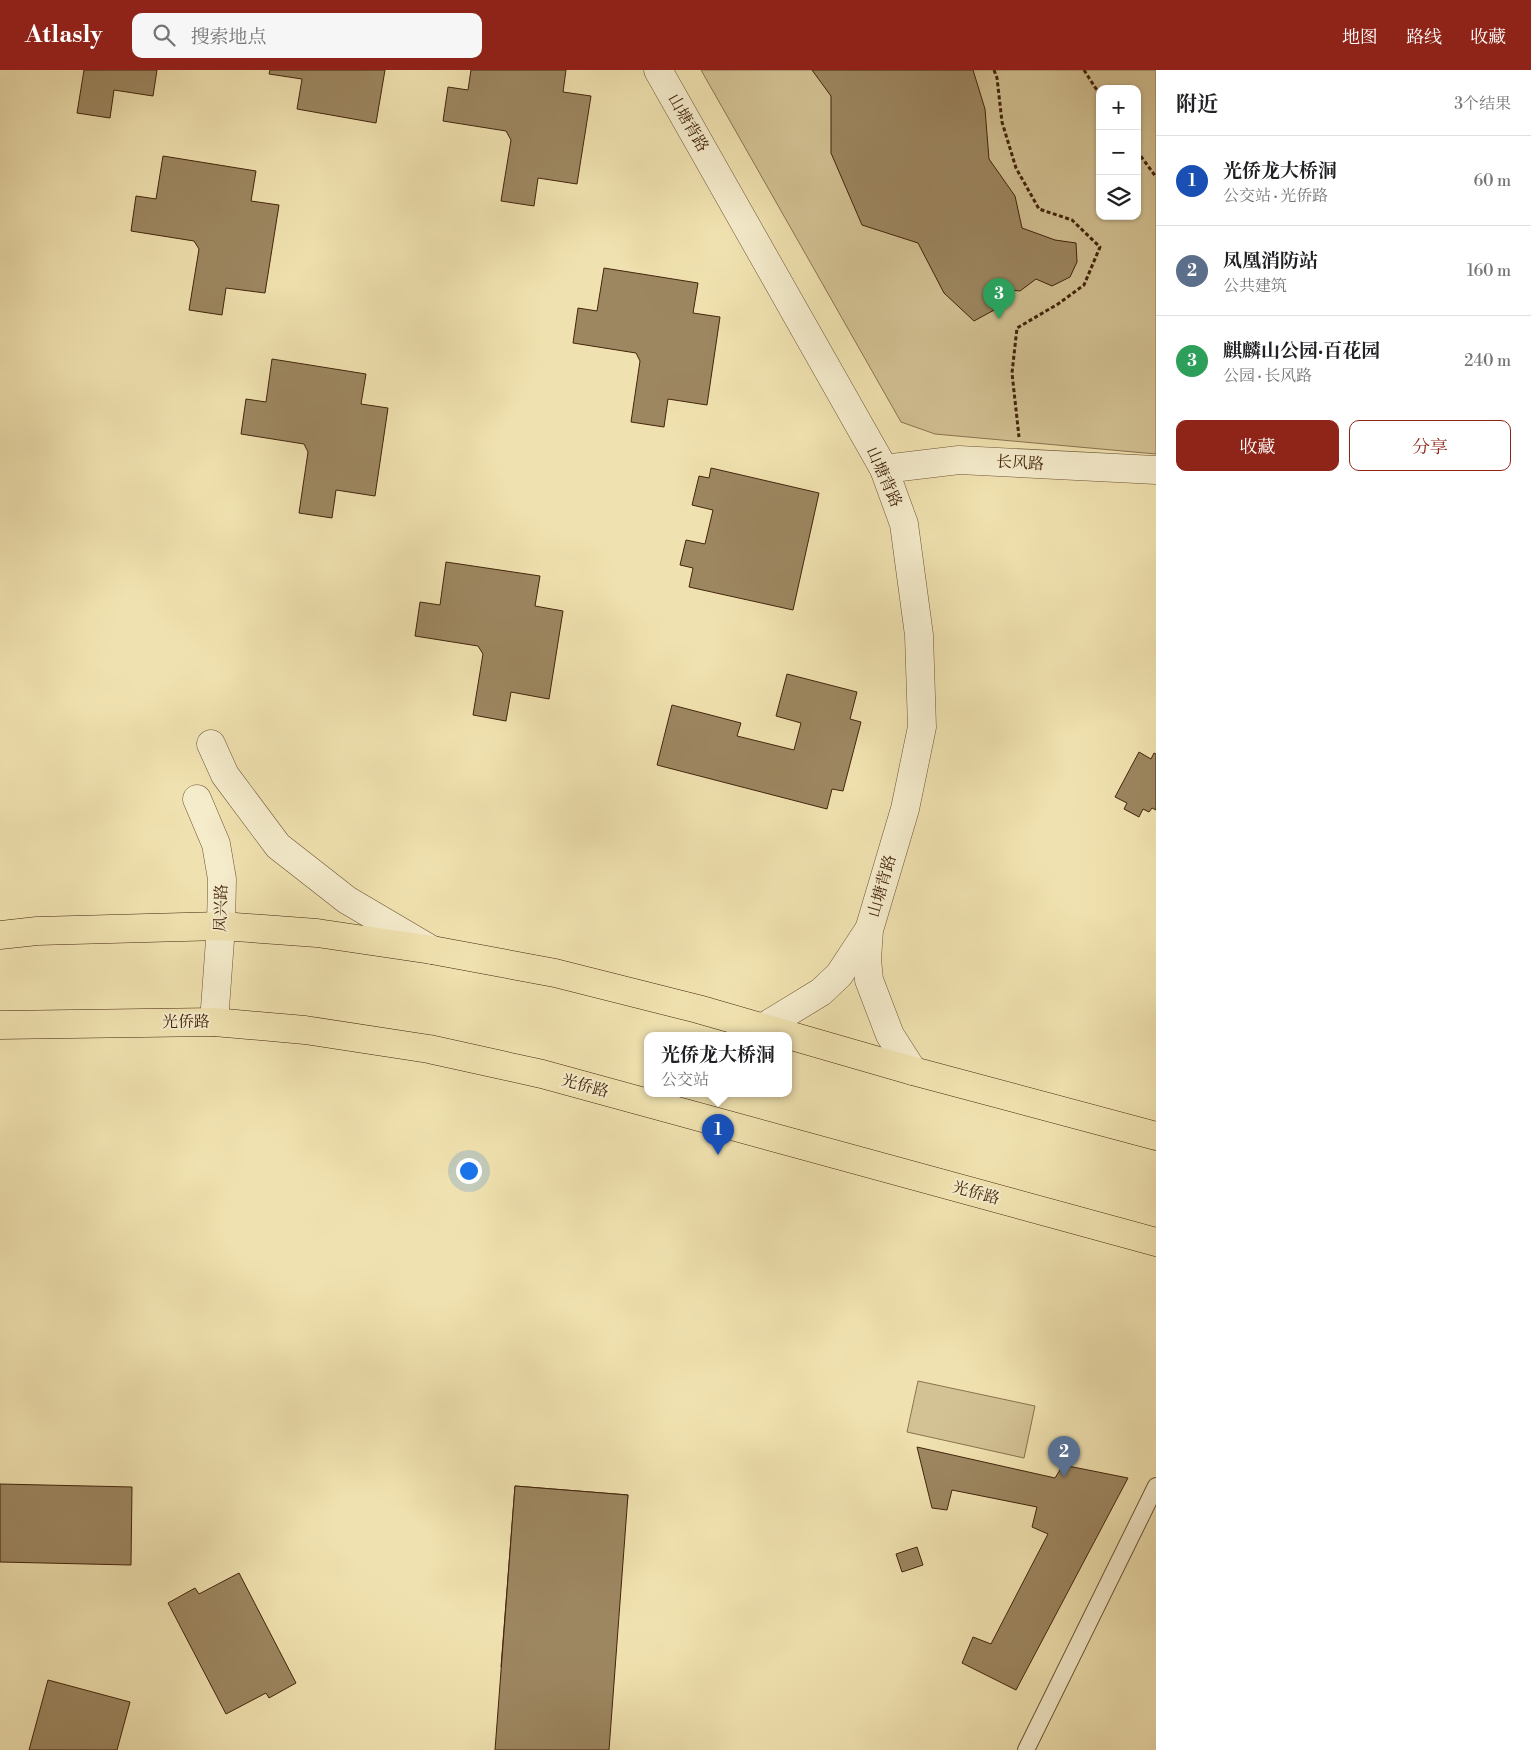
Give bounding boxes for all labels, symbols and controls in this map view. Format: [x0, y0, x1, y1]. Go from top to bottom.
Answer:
search box [132, 13, 482, 58]
text: Atlasly [25, 20, 102, 50]
icon: search [150, 21, 178, 49]
text: 搜索地点 [190, 25, 266, 49]
text: 地图 [1342, 26, 1378, 49]
text: 路线 [1406, 26, 1442, 49]
text: 收藏 [1470, 26, 1506, 49]
map controls [1096, 85, 1141, 220]
button: + [1096, 85, 1141, 130]
street label: 山塘背路 [663, 90, 713, 156]
text: 附近 [1176, 92, 1218, 118]
text: 3个结果 [1454, 94, 1511, 114]
button: − [1096, 130, 1141, 175]
text: 光侨龙大桥洞 [1223, 159, 1337, 183]
text: 1 [1188, 171, 1196, 191]
text: 60 m [1473, 171, 1511, 191]
button: layers [1096, 175, 1141, 220]
text: 公交站 · 光侨路 [1223, 186, 1328, 206]
text: 凤凰消防站 [1223, 249, 1318, 273]
text: 2 [1187, 261, 1197, 281]
text: 160 m [1467, 261, 1511, 281]
text: 公共建筑 [1223, 276, 1287, 296]
pin: 3 [983, 278, 1015, 319]
text: 麒麟山公园·百花园 [1223, 339, 1380, 363]
text: 3 [1187, 351, 1197, 371]
text: 240 m [1464, 351, 1511, 371]
text: 公园 · 长风路 [1223, 366, 1312, 386]
button: 收藏 [1176, 420, 1339, 471]
button: 分享 [1349, 420, 1511, 471]
street label: 山塘背路 [862, 444, 906, 510]
street label: 长风路 [996, 452, 1044, 474]
street label: 山塘背路 [864, 852, 900, 920]
street label: 凤兴路 [210, 884, 232, 932]
street label: 光侨路 [162, 1012, 210, 1032]
popup [644, 1032, 792, 1097]
text: 光侨龙大桥洞 [661, 1043, 775, 1067]
street label: 光侨路 [559, 1070, 611, 1102]
text: 公交站 [661, 1070, 709, 1090]
pin: 1 [702, 1114, 734, 1155]
your location [456, 1158, 482, 1184]
street label: 光侨路 [950, 1177, 1002, 1209]
pin: 2 [1048, 1436, 1080, 1477]

